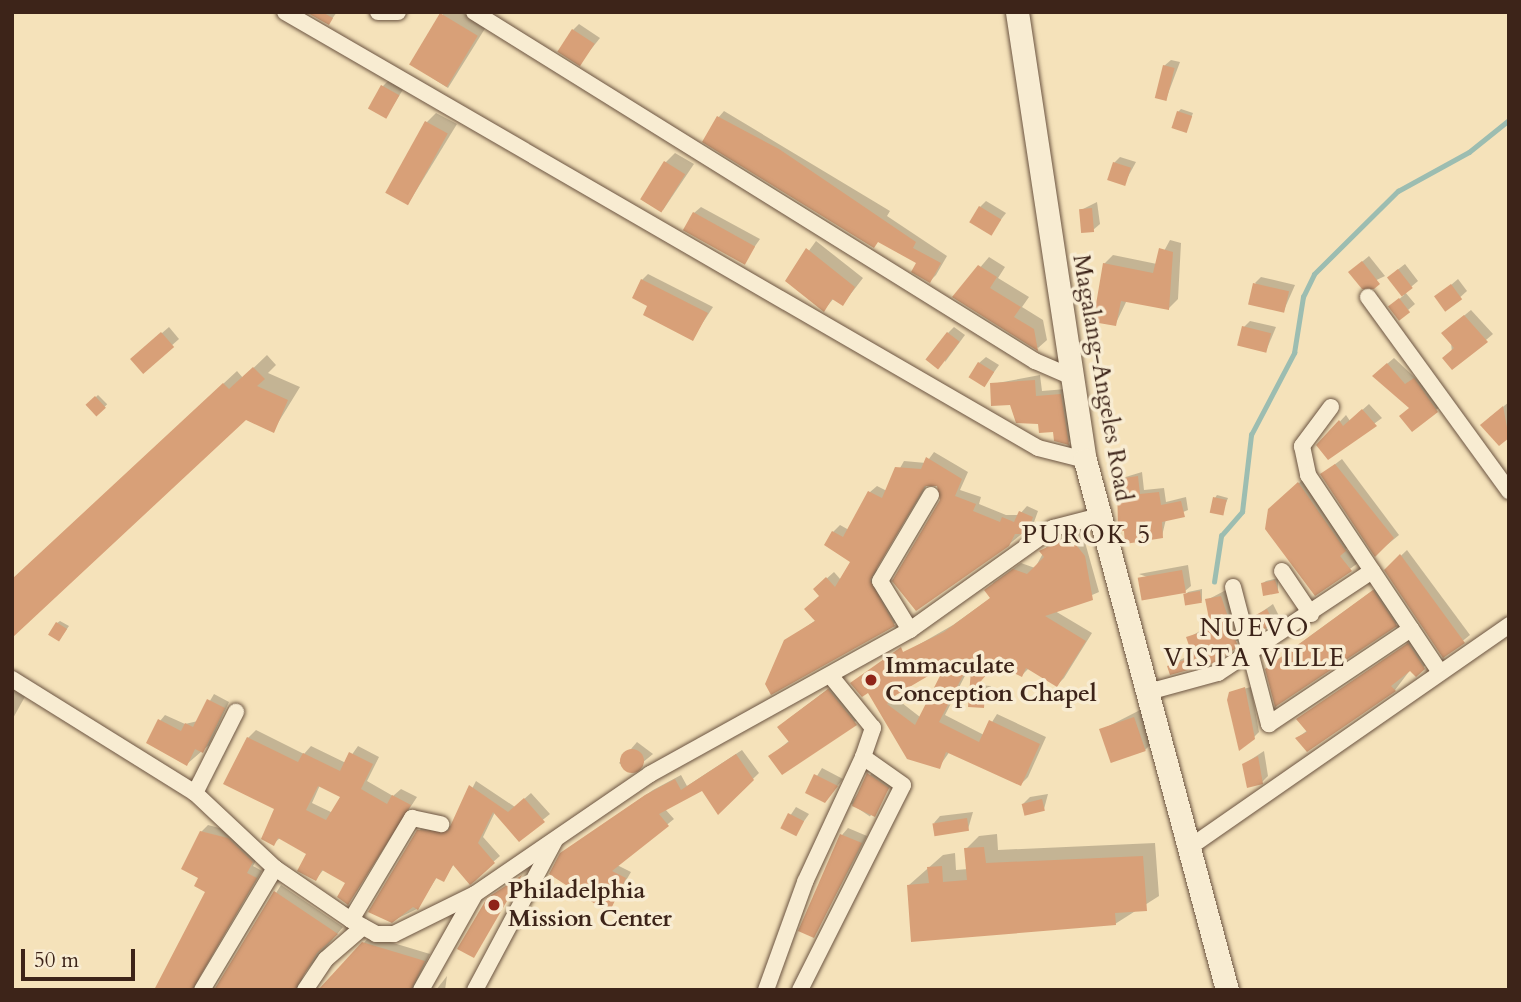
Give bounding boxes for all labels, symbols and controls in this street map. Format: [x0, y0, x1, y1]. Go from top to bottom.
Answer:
street label: Magalang-Angeles Road [1066, 252, 1138, 504]
district label: PUROK 5 [1023, 519, 1151, 551]
district label: NUEVO VISTA VILLE [1165, 612, 1345, 674]
place label: Immaculate Conception Chapel [885, 652, 1097, 708]
marker: Immaculate Conception Chapel [863, 672, 879, 688]
place label: Philadelphia Mission Center [508, 877, 672, 933]
marker: Philadelphia Mission Center [486, 897, 502, 913]
scale bar [24, 936, 138, 980]
text: 50 m [34, 946, 79, 975]

